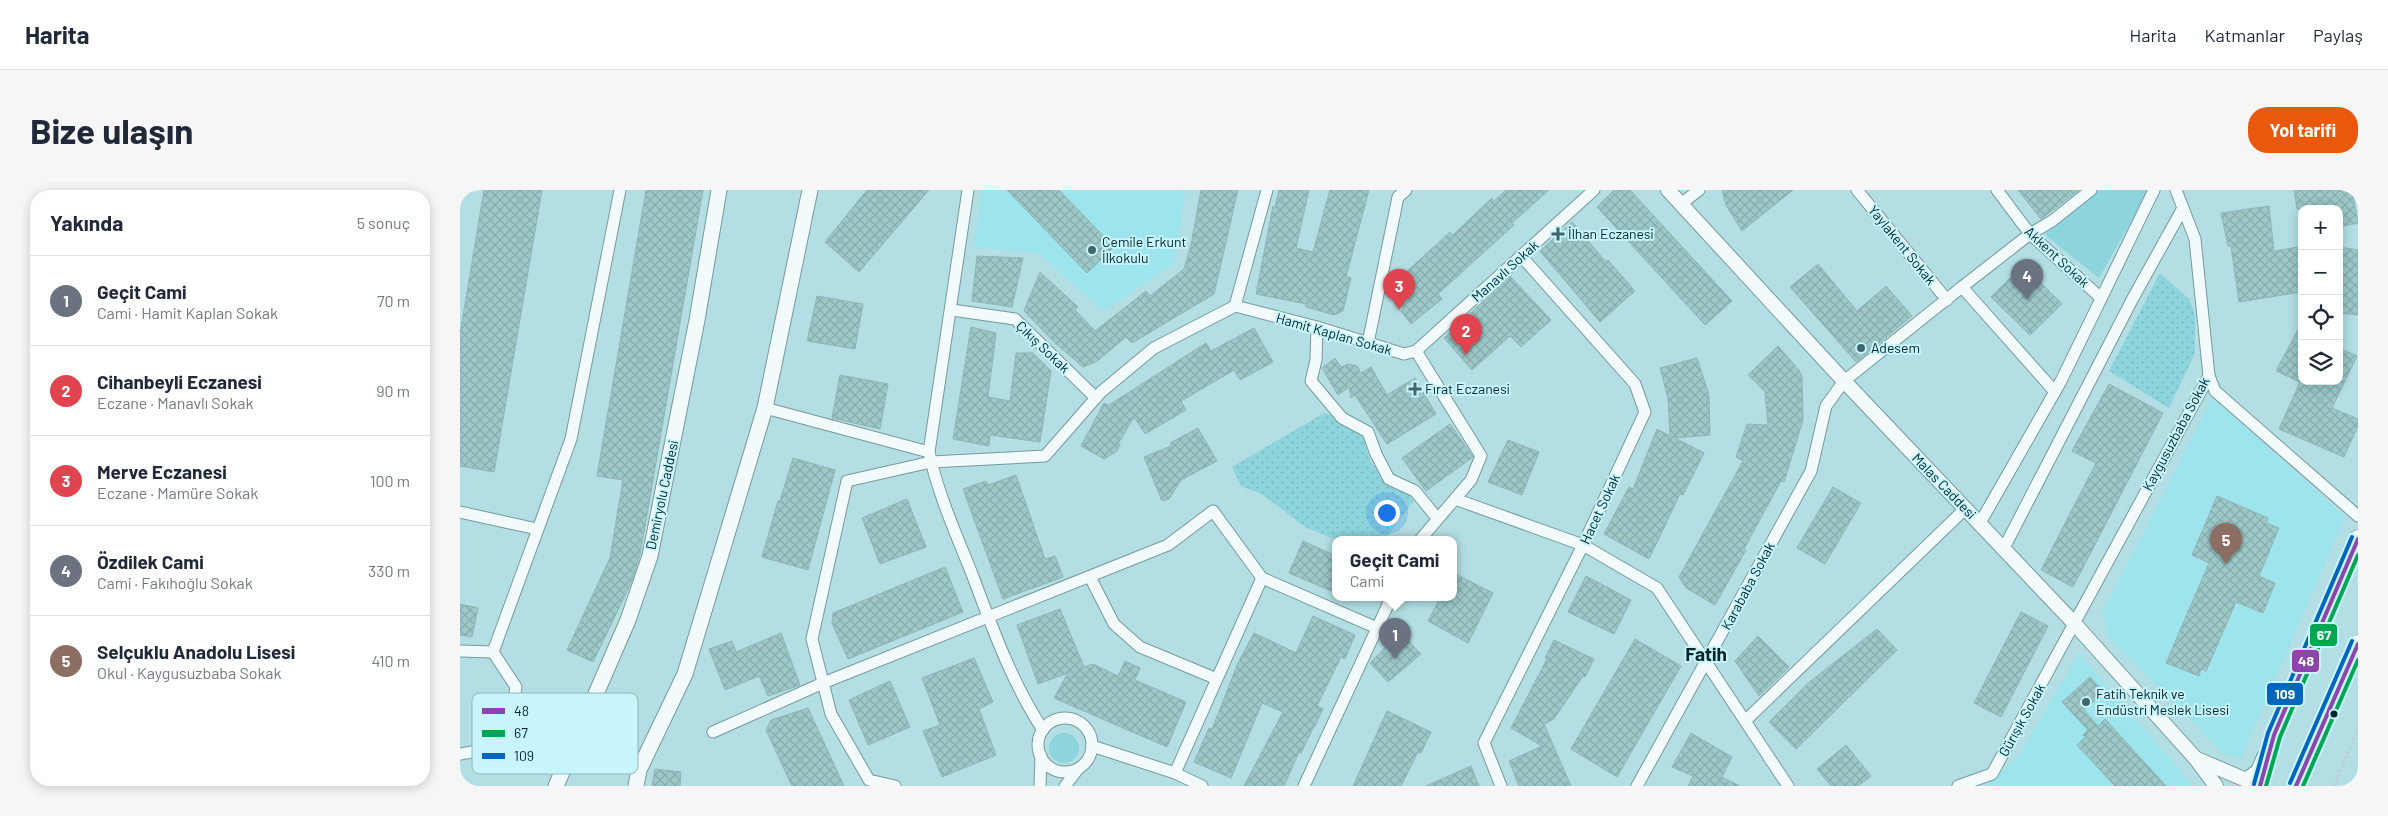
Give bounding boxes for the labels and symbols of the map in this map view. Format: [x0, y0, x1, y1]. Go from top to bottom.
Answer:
street label: Yaylakent Sokak [1865, 201, 1940, 288]
street label: Akkent Sokak [2022, 222, 2093, 291]
place label: İlhan Eczanesi [1568, 225, 1654, 242]
marker: İlhan Eczanesi [1552, 228, 1564, 240]
place label: Cemile Erkunt İlkokulu [1102, 233, 1187, 266]
street label: Manavlı Sokak [1468, 236, 1542, 305]
marker: Cemile Erkunt İlkokulu [1086, 244, 1098, 256]
pin: 4 [2011, 259, 2043, 300]
pin: 3 [1383, 269, 1415, 310]
street label: Hamit Kaplan Sokak [1274, 309, 1394, 358]
pin: 2 [1450, 314, 1482, 355]
street label: Çıkış Sokak [1013, 317, 1074, 376]
place label: Adesem [1871, 339, 1920, 356]
marker: Adesem [1855, 342, 1867, 354]
street label: Kaygusuzbaba Sokak [2138, 374, 2213, 494]
place label: Fırat Eczanesi [1425, 380, 1510, 397]
marker: Fırat Eczanesi [1409, 383, 1421, 395]
street label: Demiryolu Caddesi [642, 439, 681, 551]
street label: Malas Caddesi [1909, 449, 1980, 522]
street label: Hacet Sokak [1576, 471, 1623, 547]
your location [1374, 500, 1400, 526]
pin: 5 [2210, 523, 2242, 564]
street label: Karababa Sokak [1717, 539, 1778, 633]
pin: 1 [1379, 618, 1411, 659]
line badge: 67 [2309, 623, 2338, 647]
text: 67 [2317, 626, 2331, 643]
district label: Fatih [1685, 642, 1727, 665]
line badge: 48 [2291, 649, 2320, 673]
text: 48 [2298, 652, 2314, 669]
street label: Gürışık Sokak [1995, 680, 2049, 759]
line badge: 109 [2266, 682, 2304, 706]
place label: Fatih Teknik ve Endüstri Meslek Lisesi [2096, 685, 2229, 718]
text: 109 [2275, 685, 2295, 702]
legend [472, 693, 638, 774]
marker: Fatih Teknik ve Endüstri Meslek Lisesi [2080, 696, 2092, 708]
text: 48 [514, 702, 529, 719]
unlabelled marker [2329, 709, 2339, 719]
text: 67 [514, 724, 528, 741]
text: 109 [514, 747, 534, 764]

